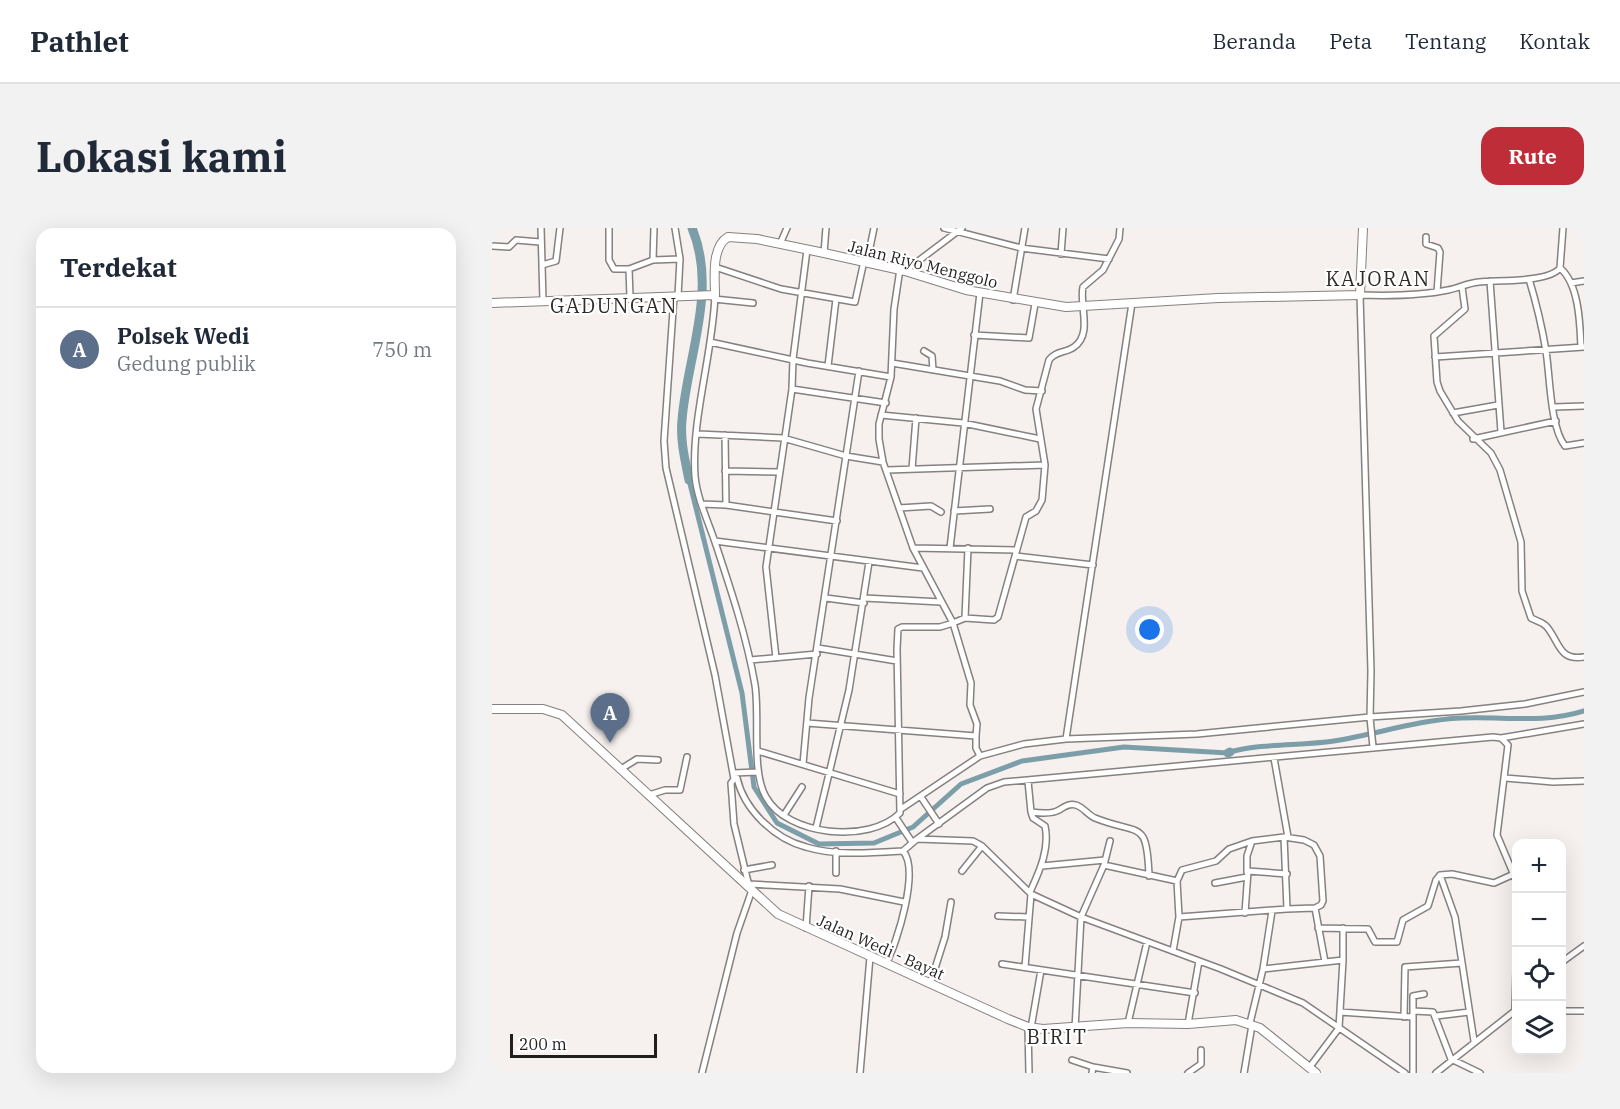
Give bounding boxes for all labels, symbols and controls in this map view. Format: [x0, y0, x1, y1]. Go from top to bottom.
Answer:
text: Pathlet [30, 23, 129, 60]
text: Beranda [1213, 27, 1296, 55]
text: Peta [1329, 27, 1372, 55]
text: Tentang [1405, 27, 1486, 55]
text: Kontak [1519, 27, 1590, 55]
button: Rute [1481, 127, 1584, 185]
text: Lokasi kami [36, 129, 287, 184]
street label: Jalan Riyo Menggolo [846, 236, 1000, 292]
text: Terdekat [60, 250, 177, 284]
district label: KAJORAN [1325, 265, 1431, 292]
district label: GADUNGAN [550, 292, 678, 319]
text: Polsek Wedi [117, 321, 249, 350]
text: A [73, 336, 86, 363]
text: 750 m [372, 336, 432, 363]
text: Gedung publik [117, 350, 256, 377]
your location [1135, 615, 1164, 644]
pin: A [590, 694, 630, 743]
map controls [1512, 839, 1566, 1055]
button: + [1512, 839, 1566, 893]
button: − [1512, 893, 1566, 947]
street label: Jalan Wedi - Bayat [814, 910, 948, 984]
button: locate [1512, 947, 1566, 1001]
button: layers [1512, 1001, 1566, 1055]
district label: BIRIT [1026, 1023, 1088, 1050]
scale bar [510, 1031, 657, 1058]
text: 200 m [519, 1034, 567, 1054]

